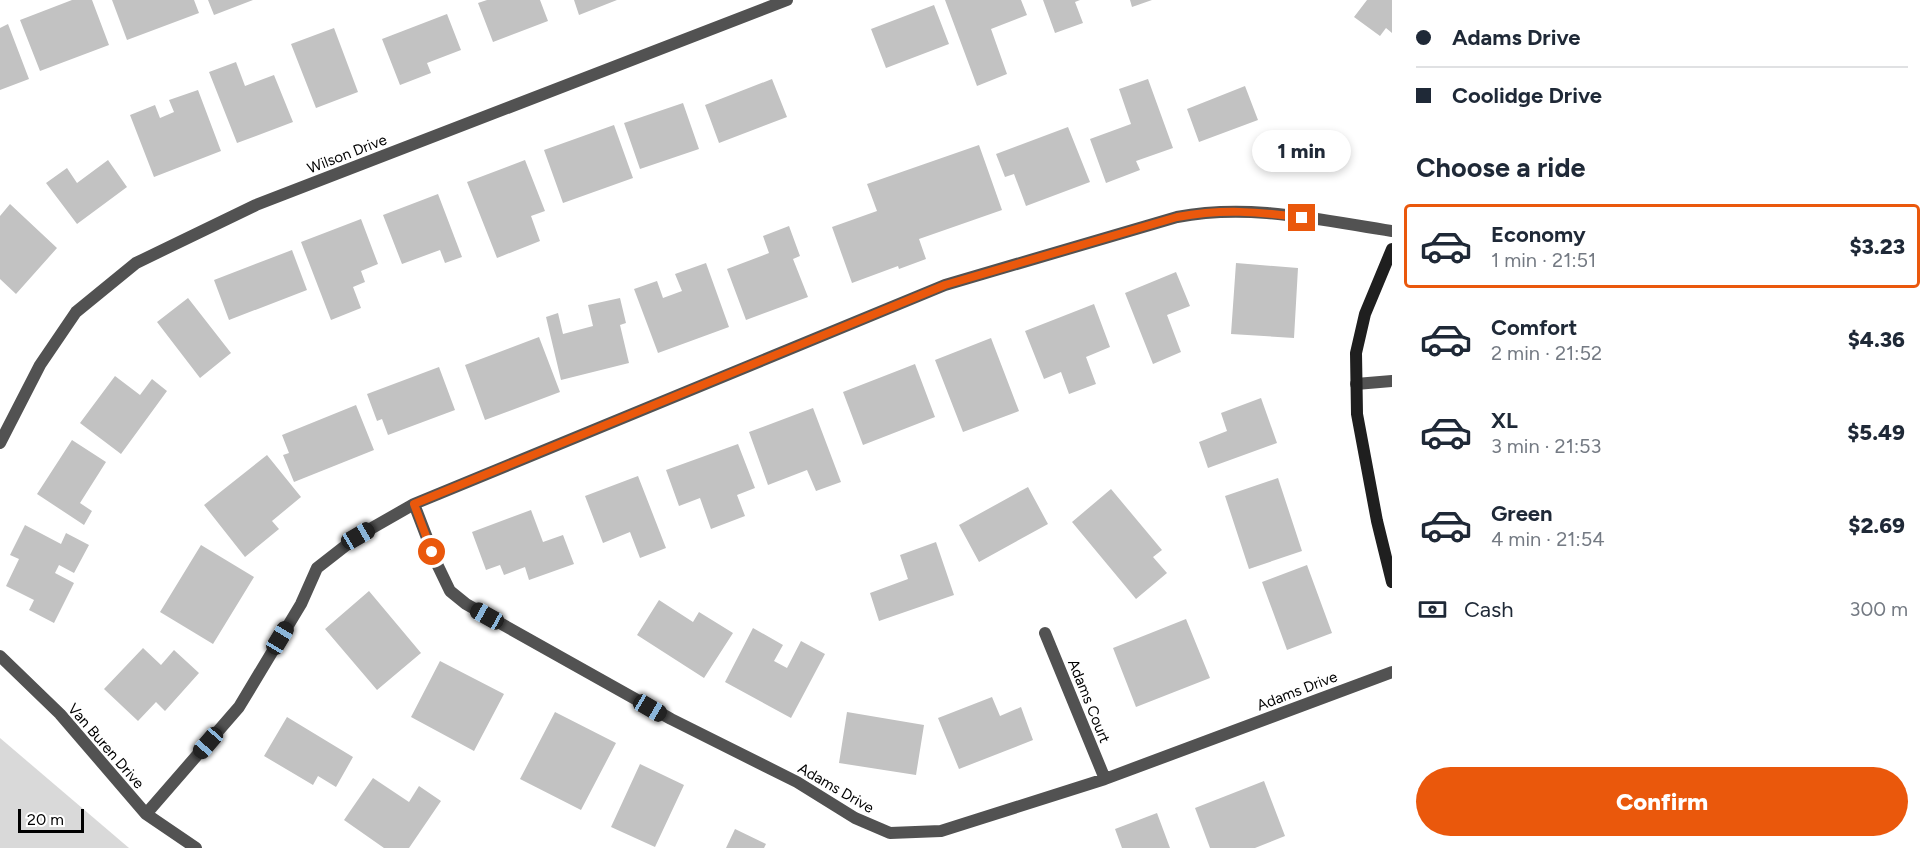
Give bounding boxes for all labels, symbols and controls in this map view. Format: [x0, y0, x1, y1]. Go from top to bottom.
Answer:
text: Adams Drive [1452, 24, 1581, 51]
text: Coolidge Drive [1452, 82, 1602, 109]
street label: Wilson Drive [305, 131, 389, 177]
callout: 1 min [1252, 131, 1352, 173]
text: 1 min [1278, 139, 1325, 163]
text: Choose a ride [1416, 151, 1585, 184]
route end [1288, 204, 1315, 231]
icon: car [1419, 219, 1473, 273]
text: Economy [1491, 221, 1586, 248]
text: $3.23 [1849, 233, 1905, 260]
text: 1 min · 21:51 [1491, 248, 1596, 272]
icon: car [1419, 312, 1473, 366]
text: Comfort [1491, 314, 1577, 341]
text: $4.36 [1848, 326, 1905, 353]
text: 2 min · 21:52 [1491, 341, 1602, 365]
icon: car [1419, 405, 1473, 459]
text: XL [1491, 407, 1518, 434]
text: $5.49 [1847, 419, 1905, 446]
text: 3 min · 21:53 [1491, 434, 1601, 458]
icon: car [1419, 498, 1473, 552]
text: Green [1491, 500, 1553, 527]
text: $2.69 [1848, 512, 1905, 539]
car [338, 519, 378, 553]
text: 4 min · 21:54 [1491, 527, 1605, 551]
route start [418, 538, 445, 565]
icon: cash [1416, 593, 1449, 626]
text: Cash [1464, 596, 1514, 623]
text: 300 m [1850, 597, 1908, 621]
car [467, 599, 507, 633]
car [263, 618, 297, 658]
street label: Adams Court [1064, 657, 1114, 746]
street label: Adams Drive [1254, 667, 1340, 715]
car [630, 691, 670, 725]
street label: Van Buren Drive [64, 700, 148, 792]
car [189, 724, 227, 762]
street label: Adams Drive [795, 759, 877, 817]
button: Confirm [1416, 767, 1908, 836]
scale bar [18, 806, 84, 834]
text: 20 m [27, 810, 64, 829]

